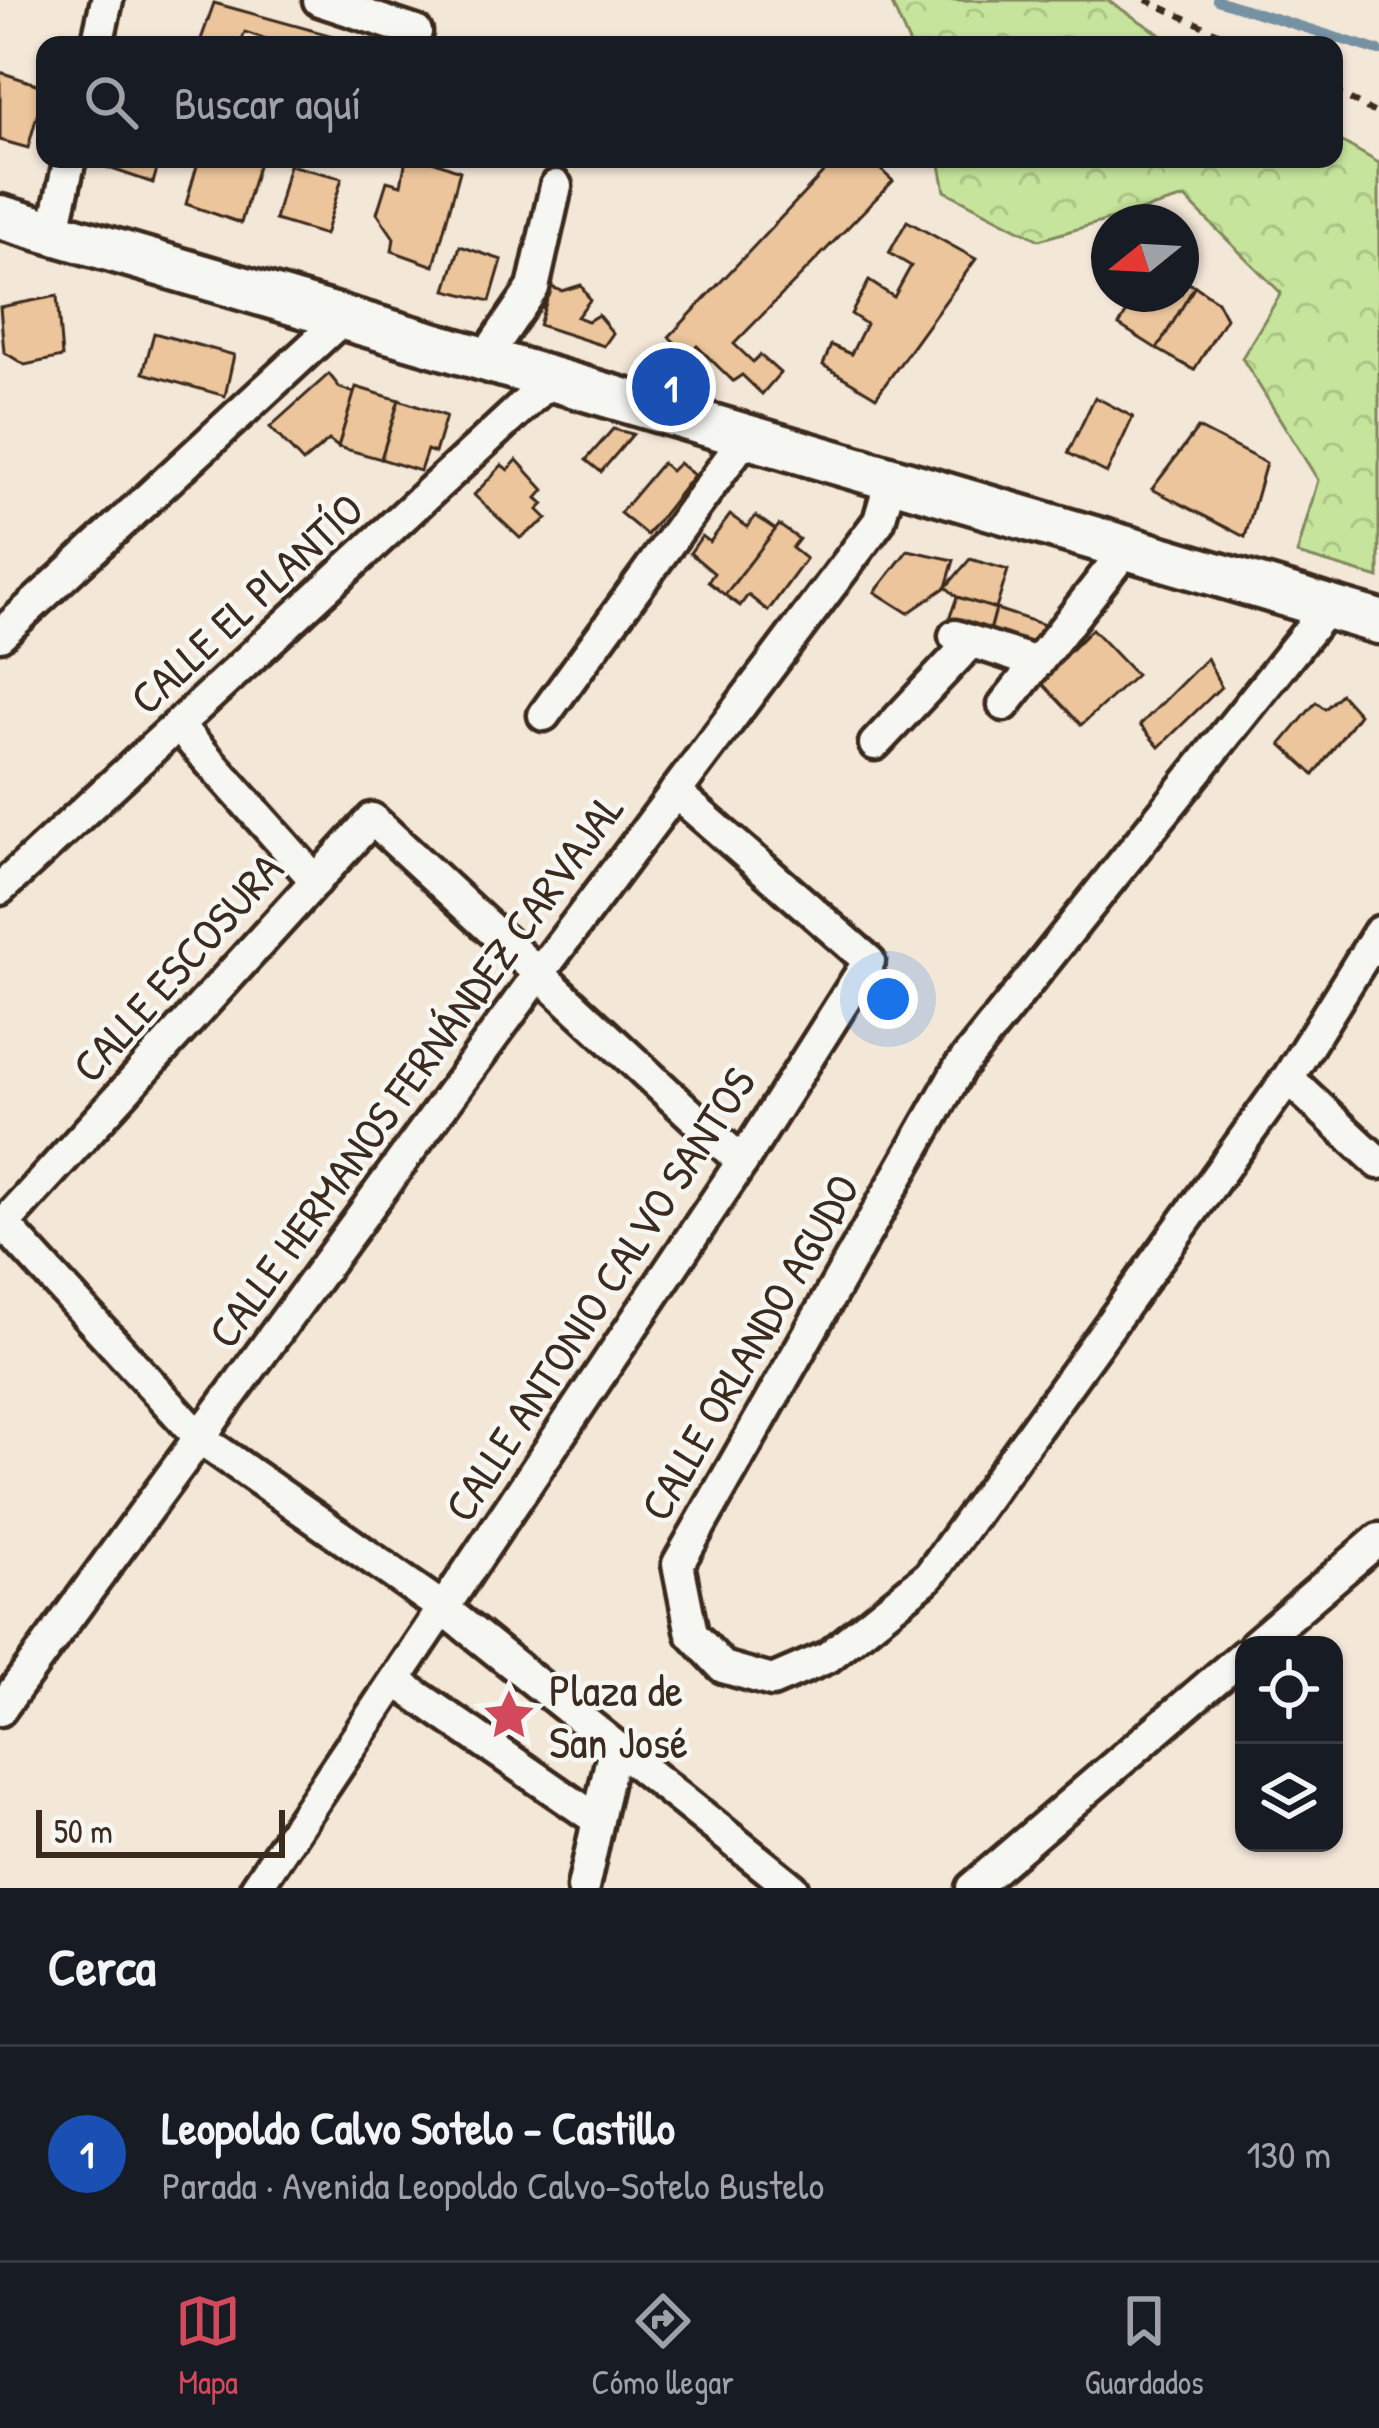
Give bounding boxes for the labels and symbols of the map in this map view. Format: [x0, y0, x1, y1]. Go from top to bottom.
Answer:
north arrow [1091, 204, 1199, 312]
pin: 1 [632, 342, 710, 432]
street label: CALLE EL PLANTÍO [116, 479, 376, 727]
street label: CALLE HERMANOS FERNÁNDEZ CARVAJAL [193, 780, 637, 1360]
street label: CALLE ESCOSURA [58, 839, 296, 1095]
your location [858, 969, 918, 1029]
street label: CALLE ANTONIO CALVO SANTOS [429, 1055, 769, 1533]
street label: CALLE ORLANDO AGUDO [625, 1163, 873, 1531]
place label: Plaza de San José [549, 1659, 688, 1772]
place icon: Plaza de San José [480, 1686, 538, 1744]
scale bar [36, 1804, 285, 1857]

